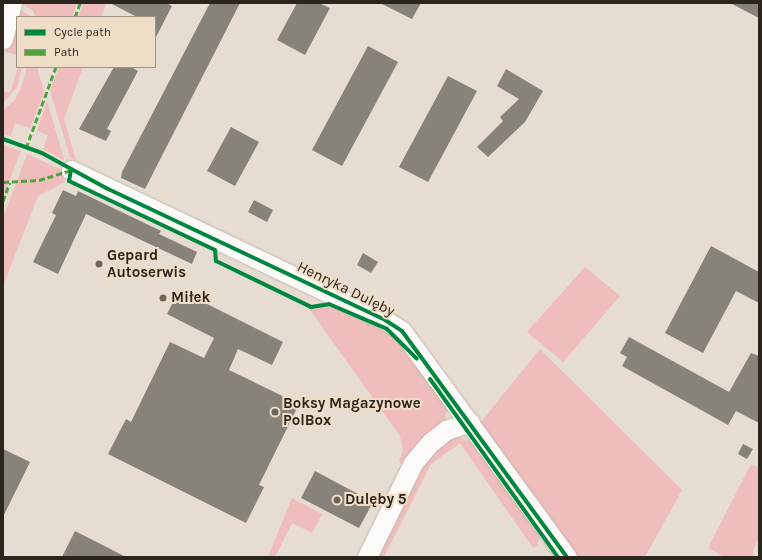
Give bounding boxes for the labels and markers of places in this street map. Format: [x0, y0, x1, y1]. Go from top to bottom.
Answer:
place label: Gepard Autoserwis [107, 246, 186, 281]
marker: Gepard Autoserwis [94, 259, 104, 269]
place label: Miłek [171, 289, 210, 307]
marker: Miłek [158, 293, 168, 303]
place label: Boksy Magazynowe PolBox [283, 394, 421, 429]
marker: Boksy Magazynowe PolBox [270, 407, 280, 417]
place label: Dulęby 5 [345, 491, 407, 509]
marker: Dulęby 5 [332, 495, 342, 505]

